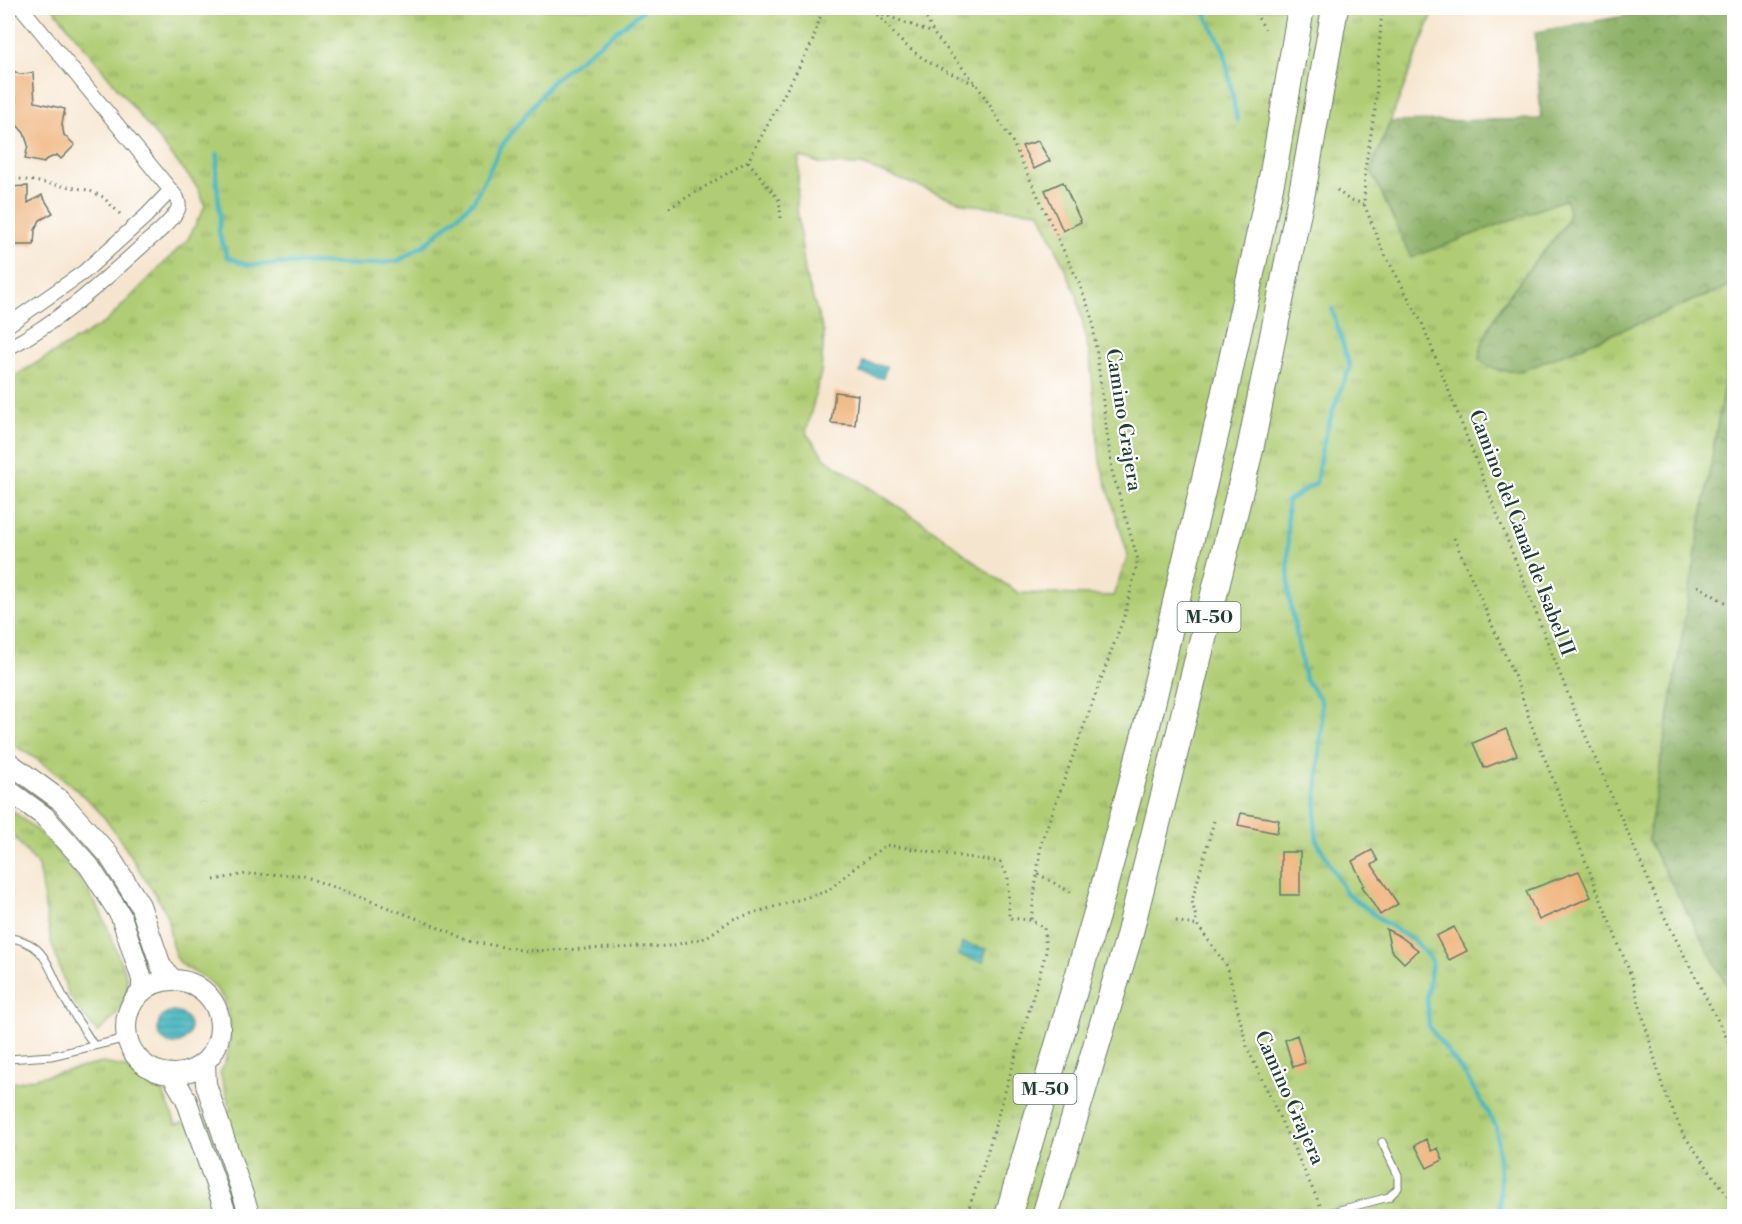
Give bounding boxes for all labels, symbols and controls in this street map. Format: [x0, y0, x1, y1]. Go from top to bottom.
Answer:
street label: Camino Grajera [1099, 347, 1147, 494]
street label: Camino del Canal de Isabel II [1462, 406, 1580, 660]
road number: M-50 [1178, 602, 1240, 632]
street label: Camino Grajera [1248, 1027, 1330, 1170]
road number: M-50 [1014, 1074, 1076, 1104]

